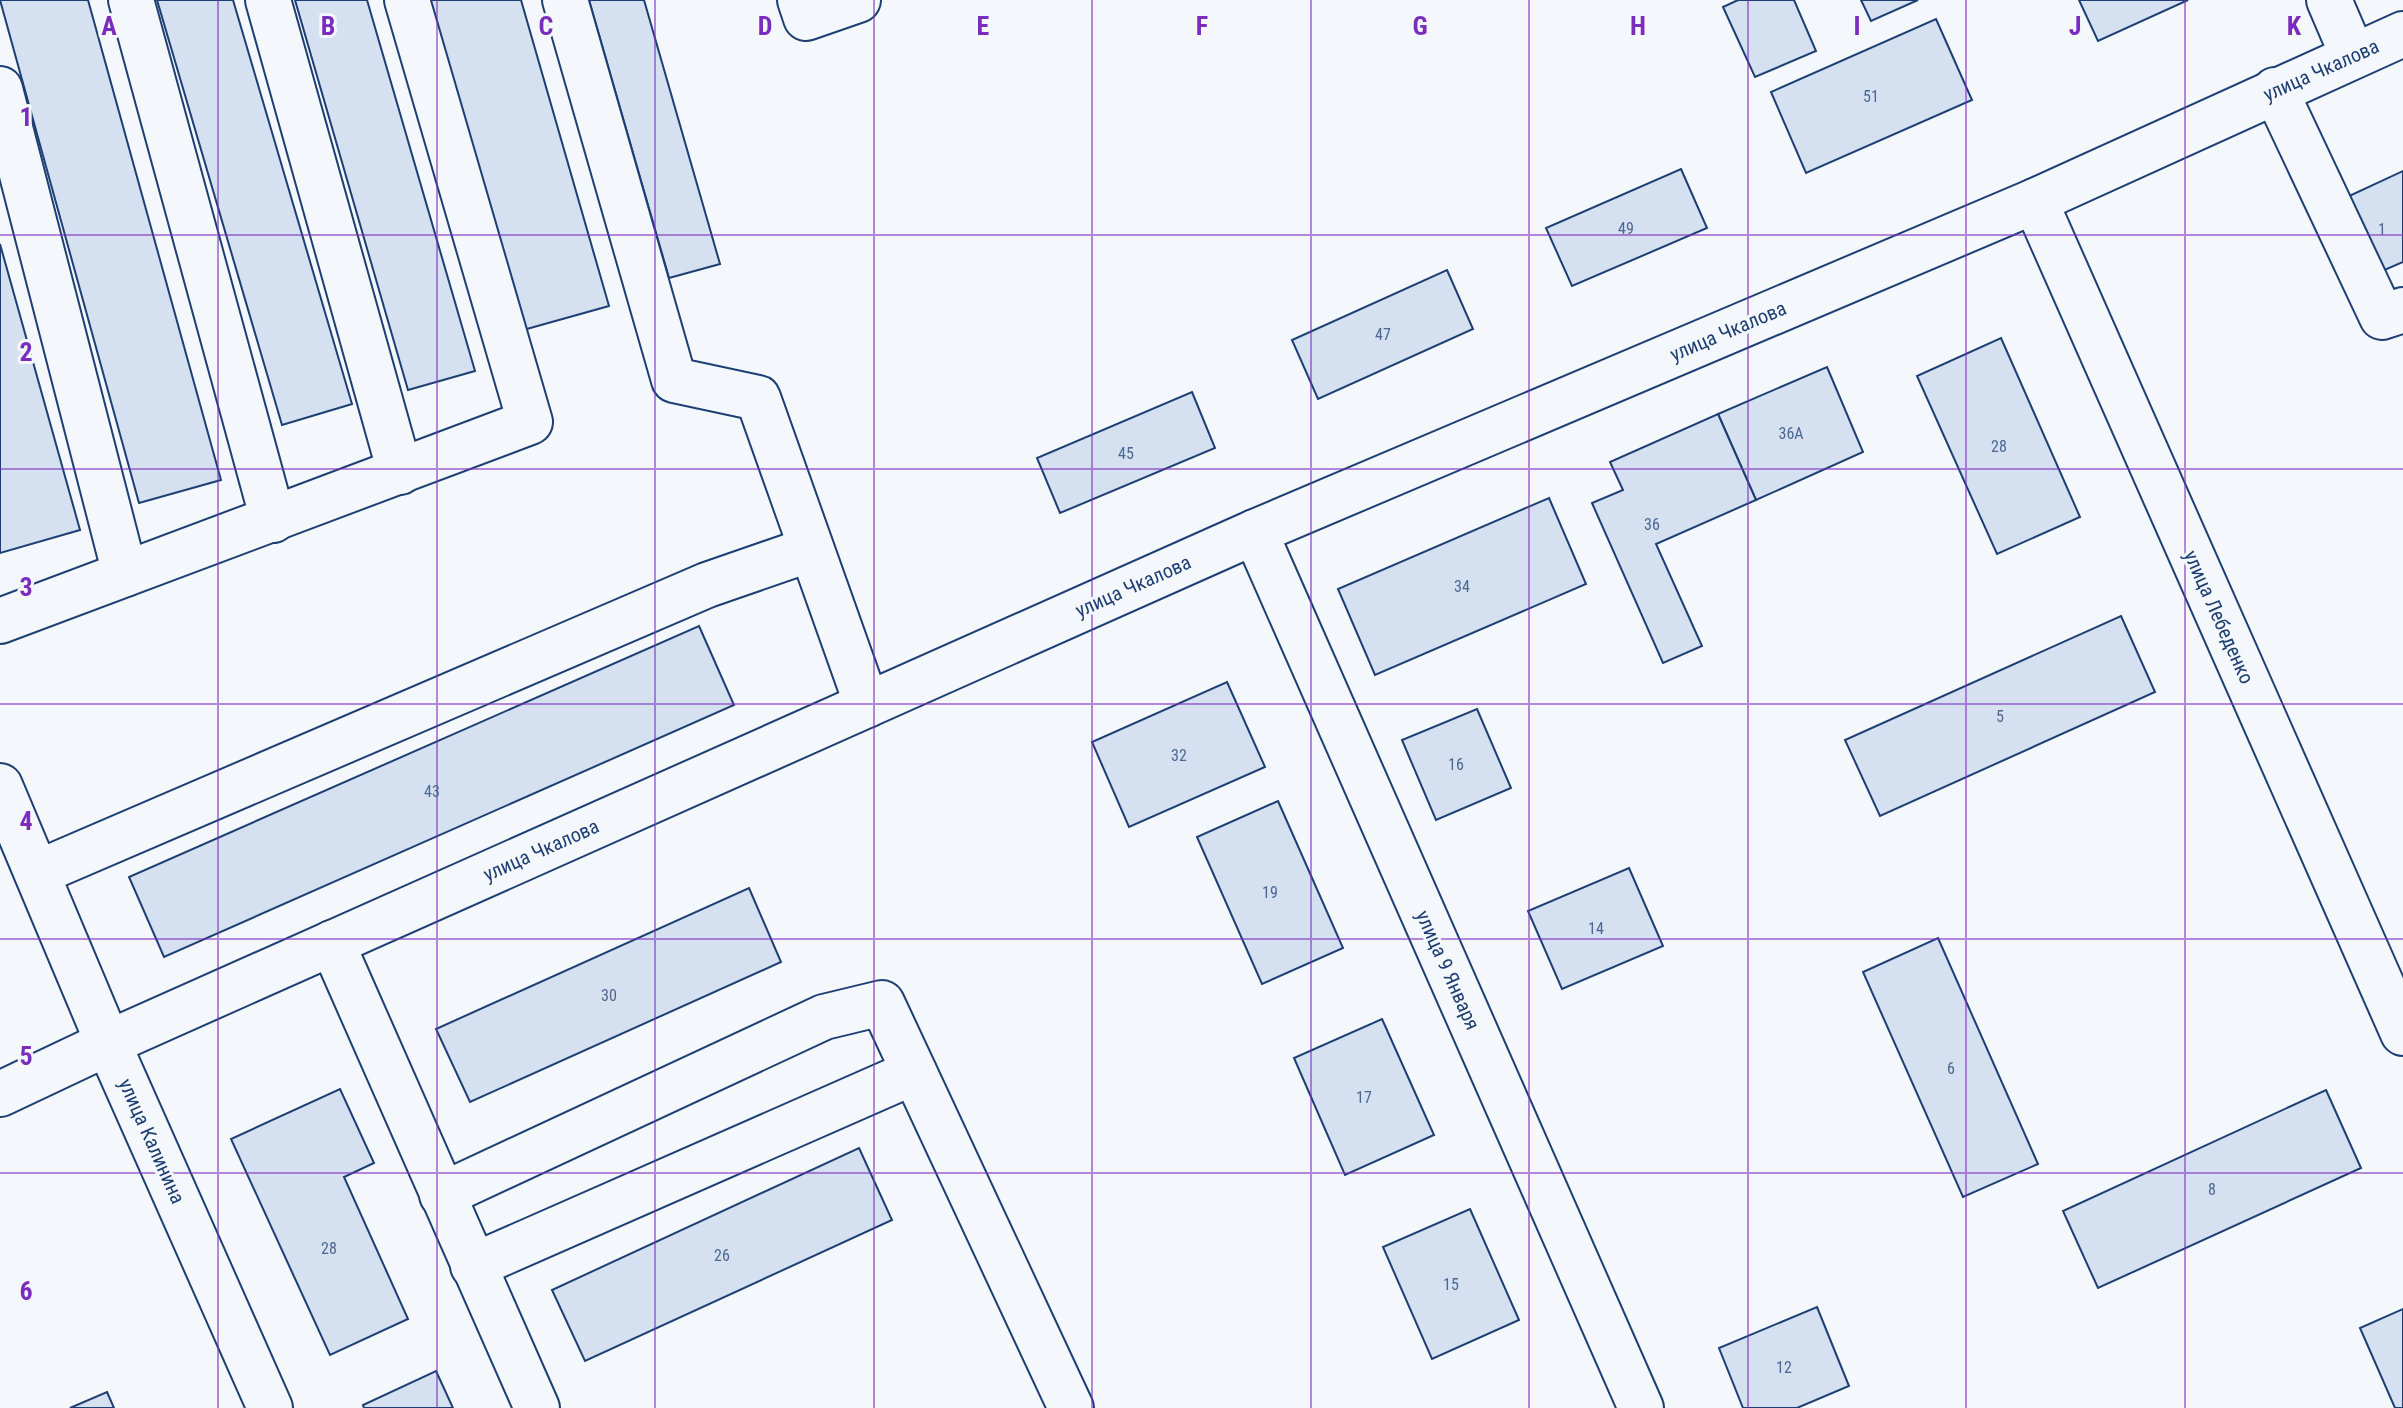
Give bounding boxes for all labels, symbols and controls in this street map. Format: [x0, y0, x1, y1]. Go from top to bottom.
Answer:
text: A [101, 11, 117, 41]
text: B [321, 11, 335, 41]
text: C [539, 11, 554, 41]
text: D [758, 11, 772, 41]
text: E [977, 11, 990, 41]
text: F [1196, 11, 1208, 41]
text: G [1412, 11, 1428, 41]
text: H [1630, 11, 1646, 41]
text: I [1853, 11, 1861, 41]
text: J [2069, 11, 2081, 41]
text: K [2287, 11, 2302, 41]
street label: улица Чкалова [2259, 34, 2383, 106]
house number: 51 [1863, 87, 1879, 106]
text: 1 [19, 102, 33, 132]
house number: 49 [1618, 219, 1634, 238]
house number: 1 [2378, 220, 2386, 239]
street label: улица Чкалова [1666, 296, 1790, 366]
house number: 47 [1375, 325, 1391, 344]
text: 2 [19, 337, 33, 367]
house number: 36А [1778, 424, 1804, 443]
house number: 28 [1991, 437, 2007, 456]
house number: 45 [1118, 444, 1134, 463]
house number: 36 [1644, 515, 1660, 534]
street label: улица Лебеденко [2179, 547, 2259, 687]
street label: улица Чкалова [1071, 550, 1195, 622]
text: 3 [19, 572, 33, 602]
house number: 34 [1454, 577, 1470, 596]
house number: 5 [1996, 707, 2004, 726]
house number: 32 [1171, 746, 1187, 765]
house number: 16 [1448, 755, 1464, 774]
house number: 43 [424, 782, 440, 801]
text: 4 [19, 806, 33, 836]
street label: улица Чкалова [479, 814, 603, 886]
house number: 19 [1262, 883, 1278, 902]
street label: улица 9 Января [1411, 907, 1485, 1033]
house number: 14 [1588, 919, 1604, 938]
house number: 30 [601, 986, 617, 1005]
text: 5 [19, 1041, 33, 1071]
house number: 6 [1947, 1059, 1955, 1078]
street label: улица Калинина [114, 1075, 190, 1207]
house number: 17 [1356, 1088, 1372, 1107]
house number: 8 [2208, 1180, 2216, 1199]
house number: 28 [321, 1239, 337, 1258]
house number: 26 [714, 1246, 730, 1265]
house number: 15 [1443, 1275, 1459, 1294]
text: 6 [19, 1276, 33, 1306]
house number: 12 [1776, 1358, 1792, 1377]

